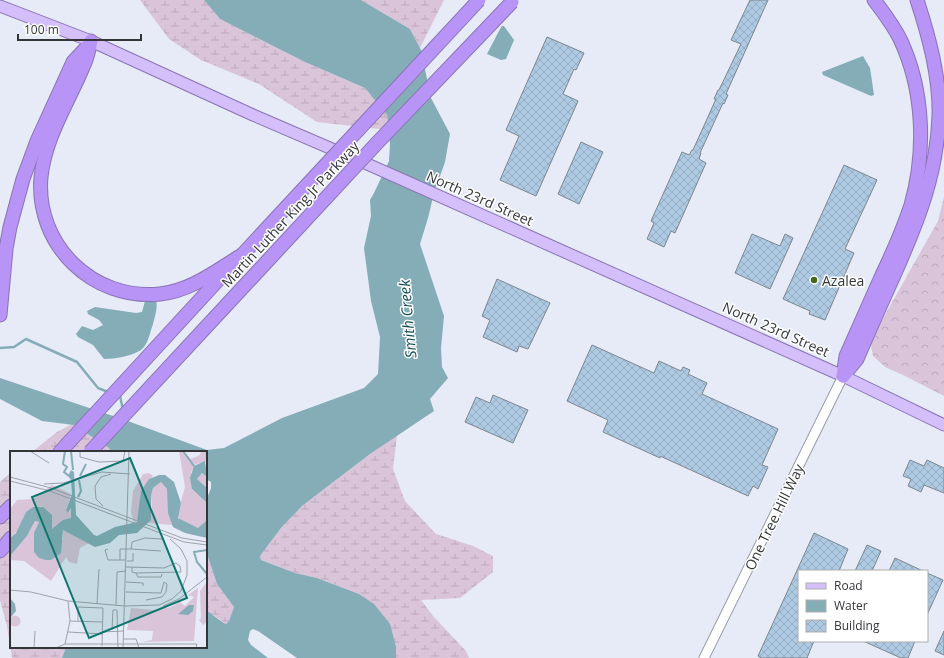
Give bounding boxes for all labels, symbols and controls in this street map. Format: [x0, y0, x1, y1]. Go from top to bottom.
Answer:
scale bar [18, 16, 141, 42]
text: 100 m [24, 21, 59, 38]
street label: Martin Luther King Jr Parkway [217, 136, 364, 291]
street label: North 23rd Street [424, 166, 536, 230]
place label: Azalea [822, 271, 864, 290]
marker: Azalea [809, 275, 819, 285]
water label: Smith Creek [394, 278, 420, 359]
street label: North 23rd Street [720, 297, 832, 361]
inset map [10, 451, 207, 648]
street label: One Tree Hill Way [740, 460, 808, 573]
legend [798, 570, 928, 642]
text: Road [834, 577, 863, 594]
text: Water [834, 597, 868, 614]
text: Building [834, 617, 880, 634]

